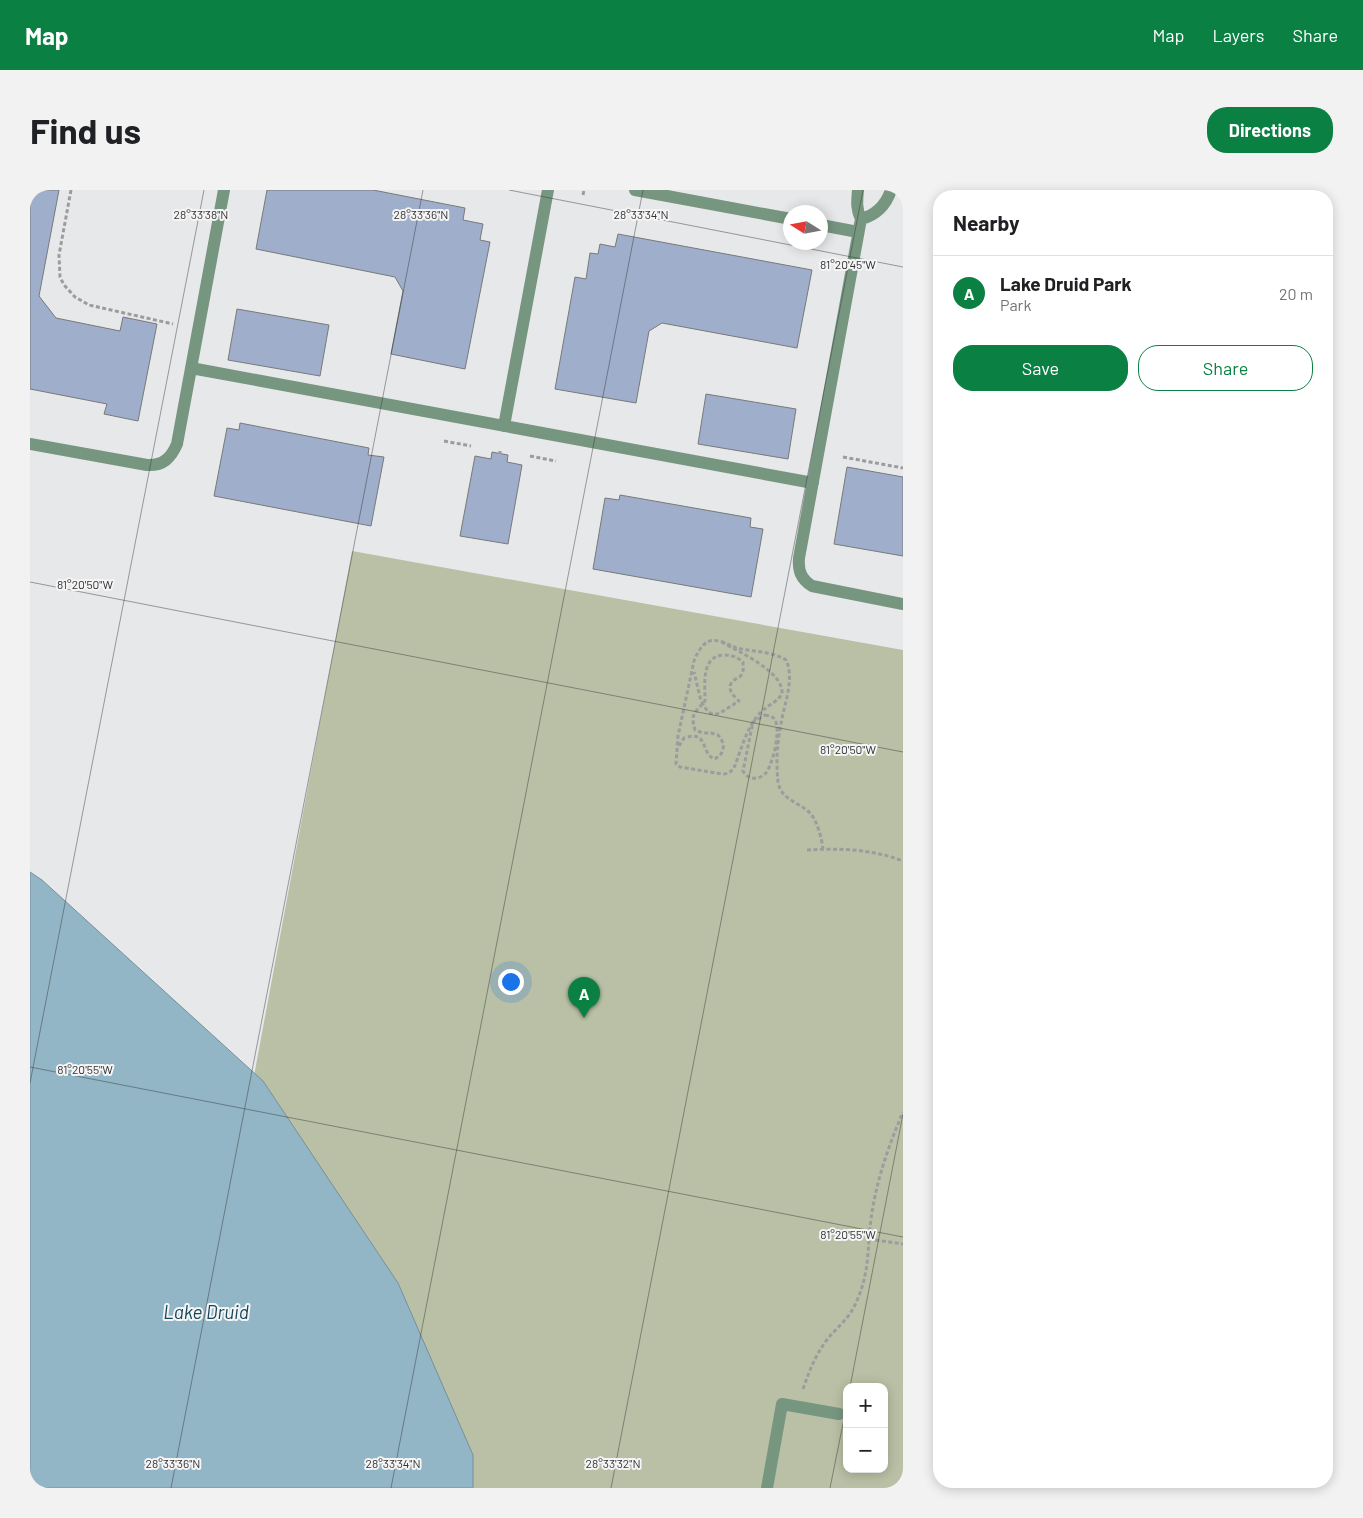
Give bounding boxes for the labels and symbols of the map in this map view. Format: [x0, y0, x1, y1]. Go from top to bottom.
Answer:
north arrow [783, 205, 828, 250]
text: 28°33'38"N [174, 207, 228, 221]
text: 28°33'36"N [394, 207, 448, 221]
text: 28°33'34"N [613, 207, 669, 221]
text: 81°20'45"W [820, 257, 876, 271]
text: 81°20'50"W [57, 577, 114, 591]
text: 81°20'50"W [820, 742, 877, 756]
your location [498, 969, 524, 995]
pin: A [568, 977, 600, 1018]
text: 81°20'55"W [57, 1062, 113, 1076]
text: 81°20'55"W [820, 1227, 876, 1241]
water label: Lake Druid [163, 1300, 249, 1323]
text: 28°33'36"N [146, 1456, 200, 1470]
text: 28°33'34"N [365, 1456, 421, 1470]
text: 28°33'32"N [585, 1456, 641, 1470]

